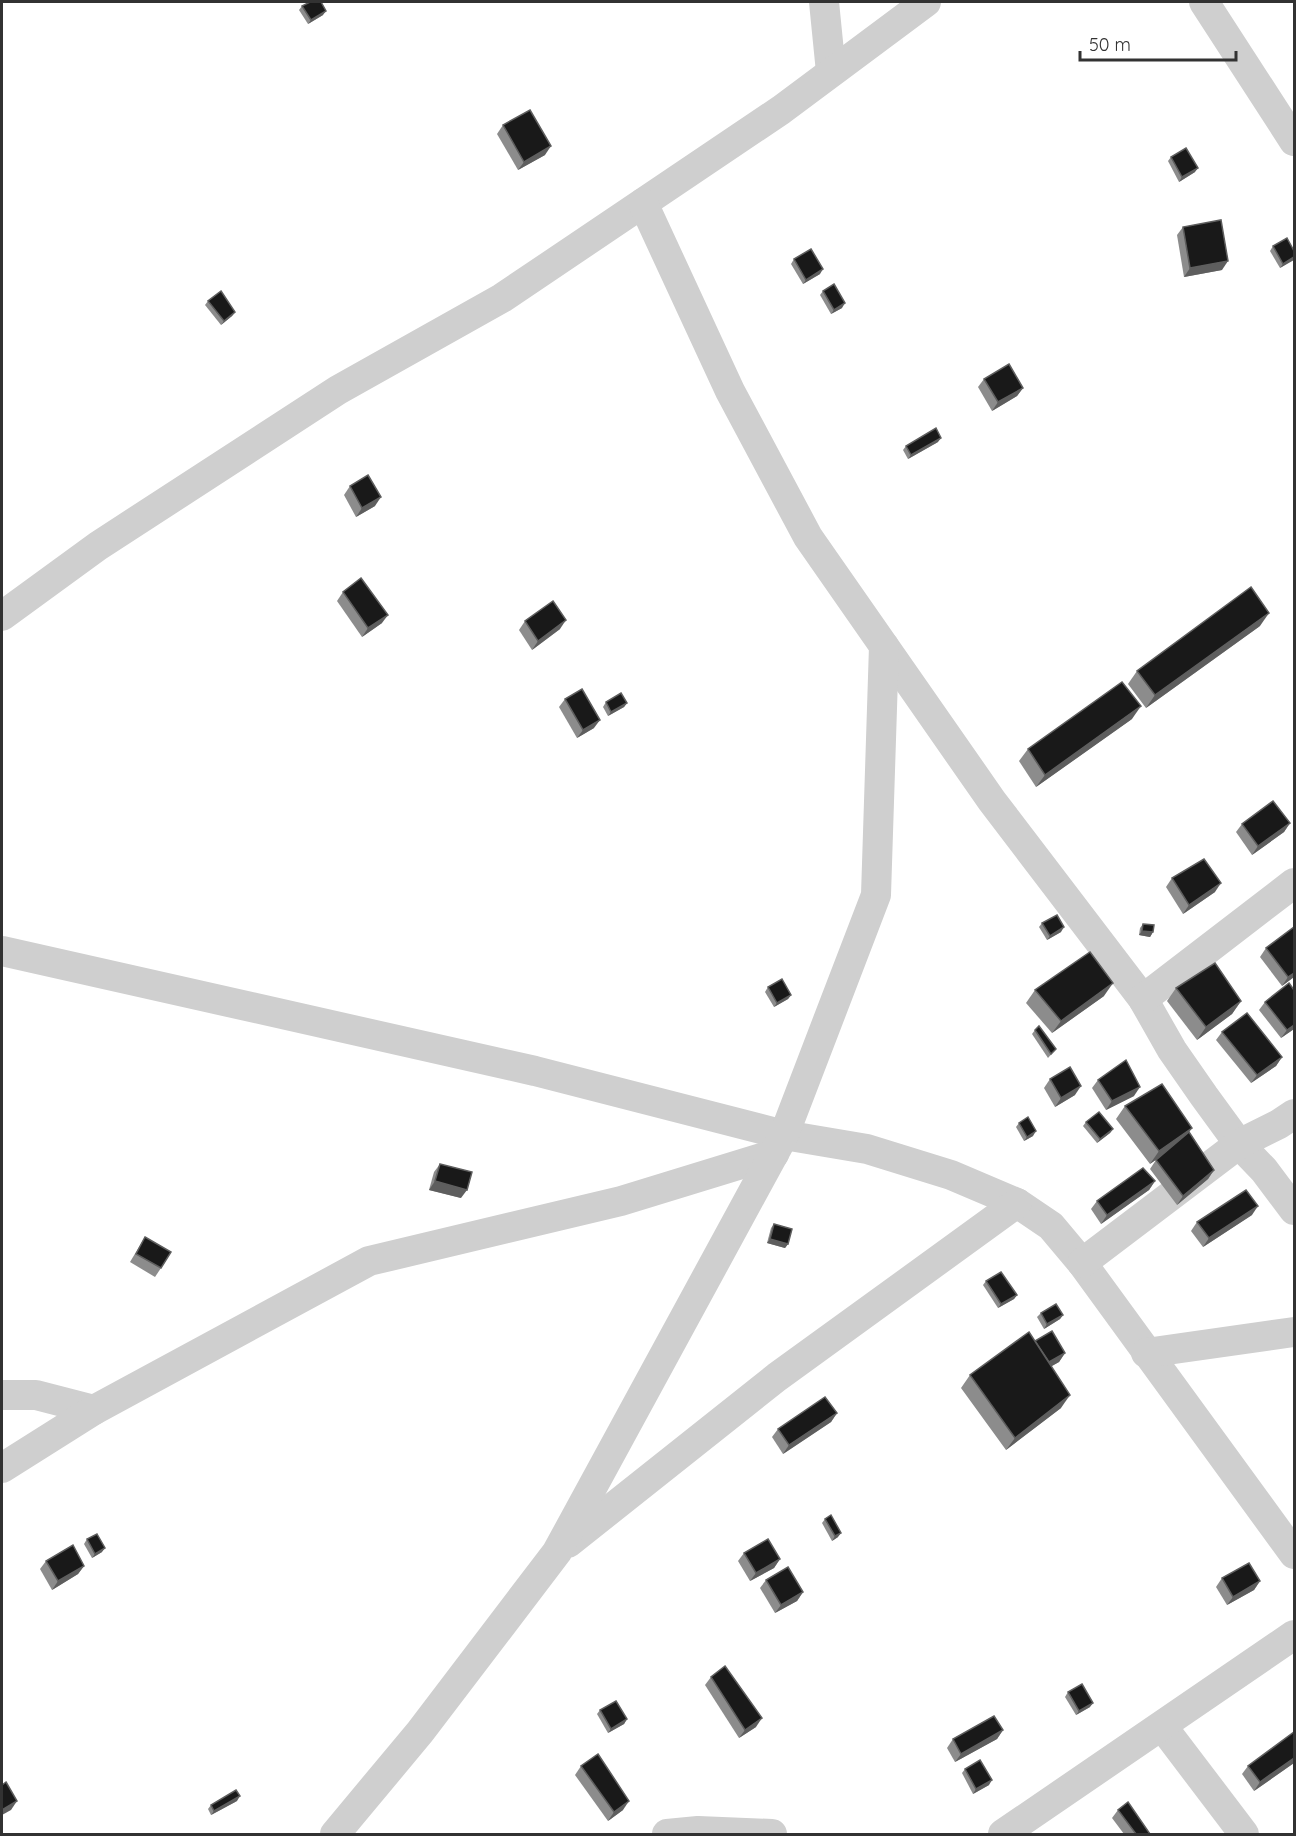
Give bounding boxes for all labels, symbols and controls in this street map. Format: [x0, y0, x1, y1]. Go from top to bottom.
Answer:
scale bar [1080, 24, 1236, 62]
text: 50 m [1089, 33, 1131, 56]

